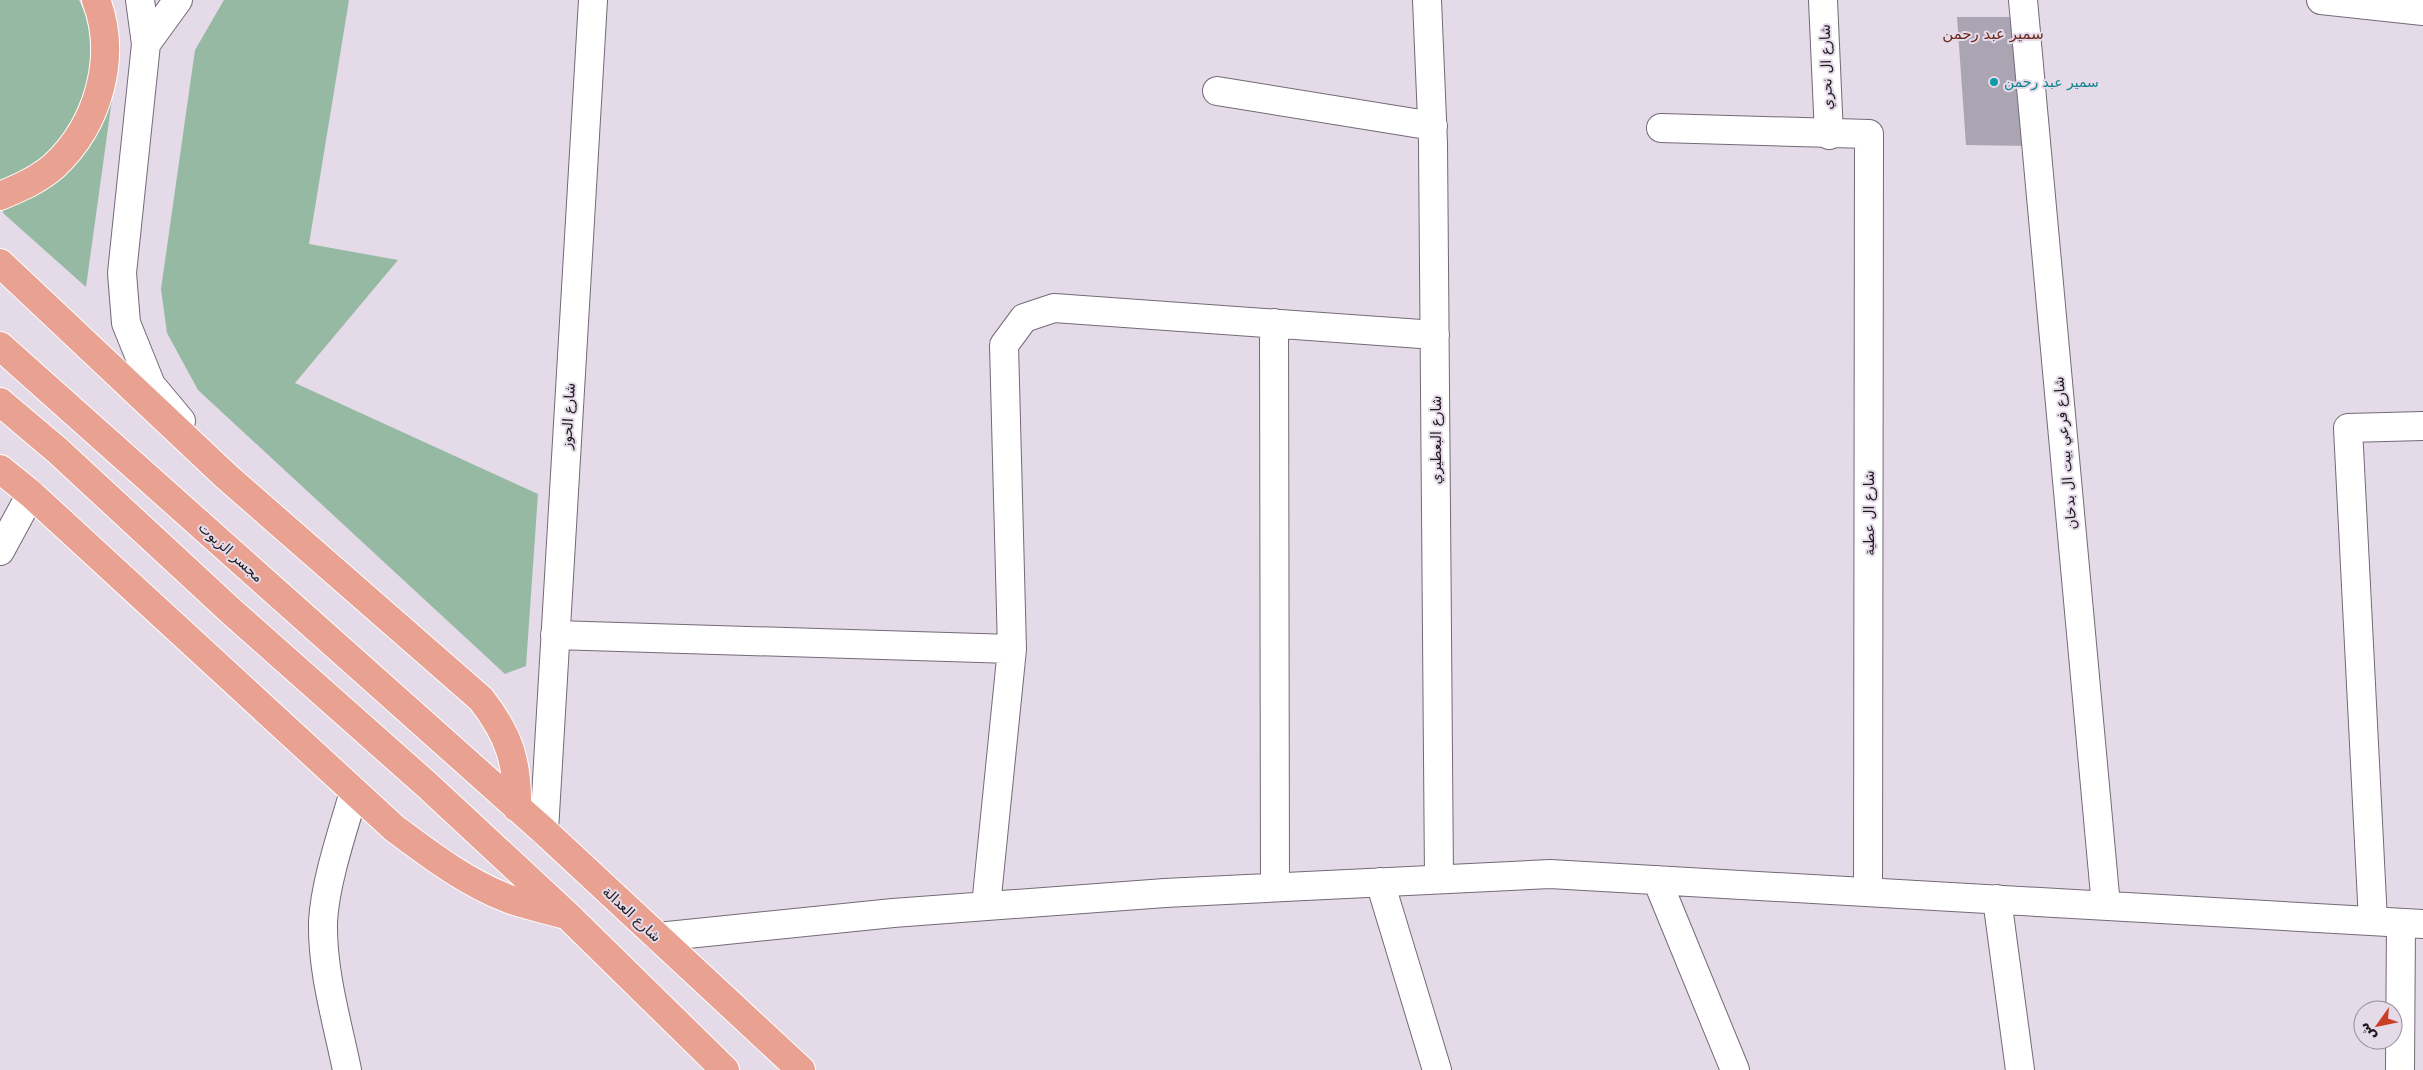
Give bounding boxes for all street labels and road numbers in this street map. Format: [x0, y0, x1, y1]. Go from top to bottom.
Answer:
street label: شارع ال نحري [1817, 24, 1836, 110]
street label: شارع فرعي بيت ال بدخان [2050, 376, 2081, 530]
street label: شارع الحوز [558, 382, 579, 451]
street label: شارع البعطيري [1428, 395, 1445, 485]
street label: شارع ال عطية [1861, 470, 1878, 556]
street label: مجسر الزيوت [195, 519, 267, 586]
street label: شارع العدالة [599, 883, 664, 946]

